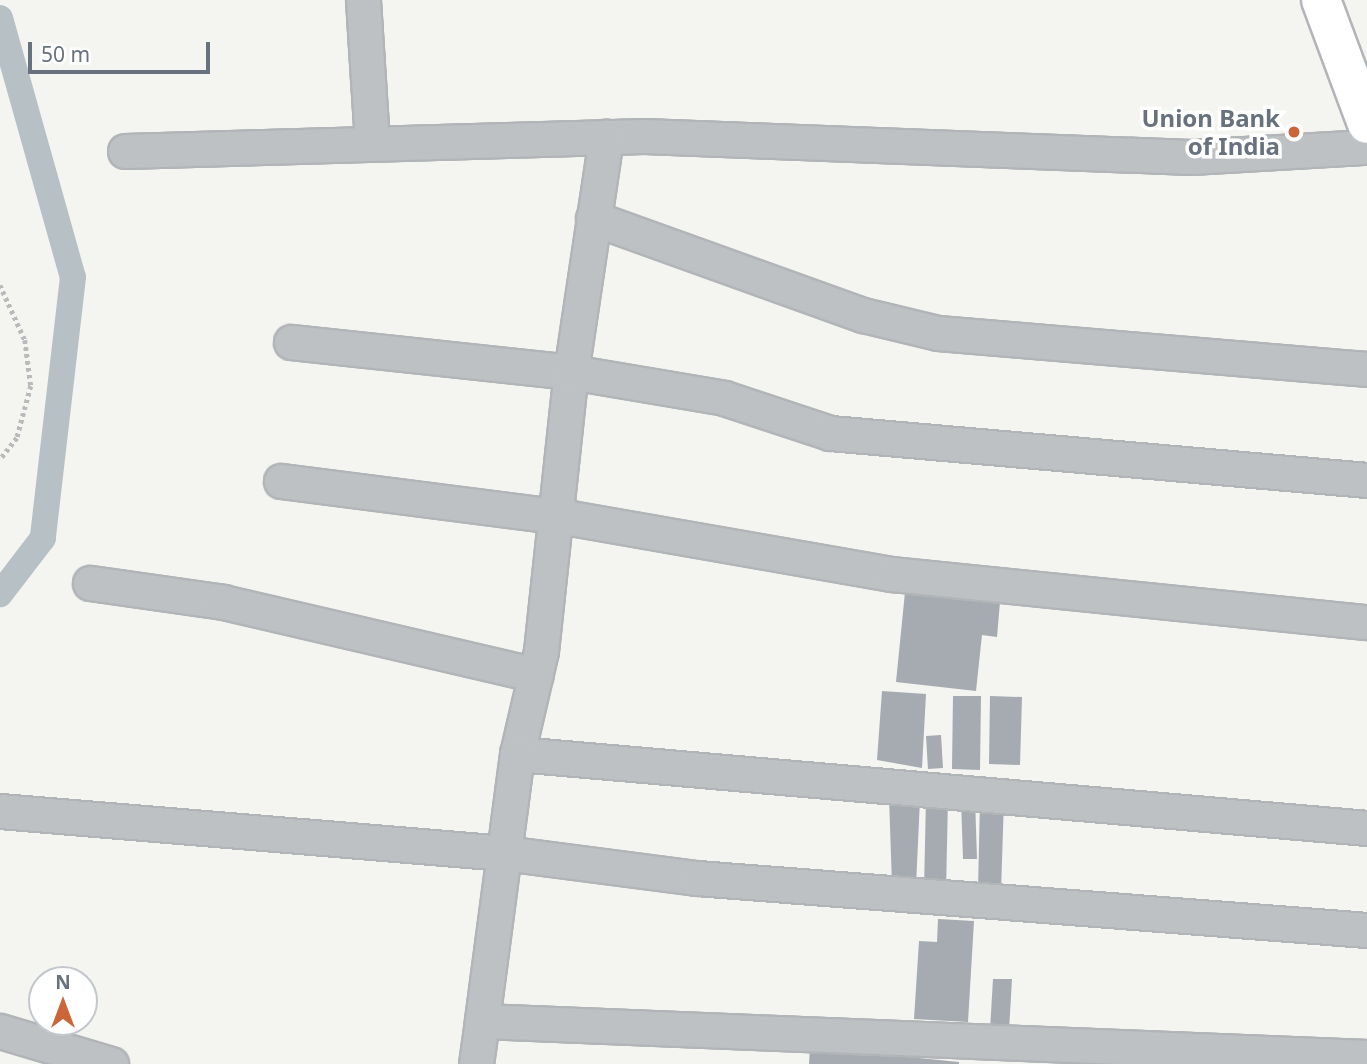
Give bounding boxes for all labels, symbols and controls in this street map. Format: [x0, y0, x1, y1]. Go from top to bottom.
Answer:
scale bar [32, 28, 214, 72]
text: 50 m [41, 40, 90, 68]
place label: Union Bank of India [1141, 104, 1280, 160]
marker: Union Bank of India [1286, 124, 1302, 140]
north arrow [28, 966, 98, 1036]
text: N [55, 969, 71, 995]

